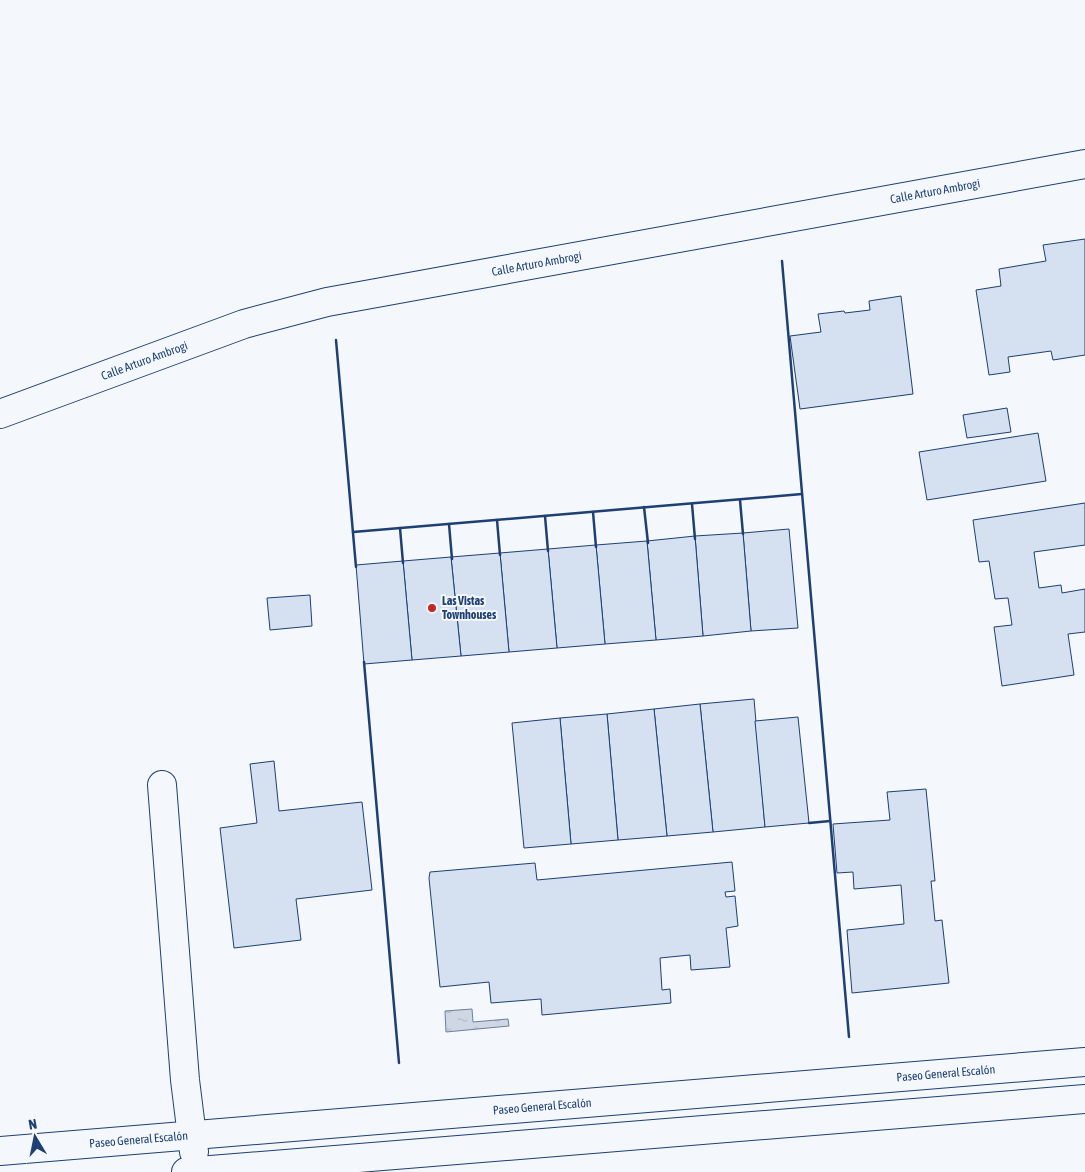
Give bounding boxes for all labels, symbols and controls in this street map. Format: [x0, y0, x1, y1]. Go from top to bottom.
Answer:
street label: Calle Arturo Ambrogi [889, 176, 981, 206]
street label: Calle Arturo Ambrogi [491, 249, 583, 279]
street label: Calle Arturo Ambrogi [99, 338, 190, 383]
place label: Las Vistas Townhouses [442, 594, 497, 622]
marker: Las Vistas Townhouses [426, 602, 438, 614]
street label: Paseo General Escalón [896, 1062, 996, 1084]
street label: Paseo General Escalón [492, 1096, 592, 1118]
north arrow [10, 1112, 60, 1162]
text: N [27, 1116, 38, 1133]
street label: Paseo General Escalón [89, 1129, 188, 1151]

